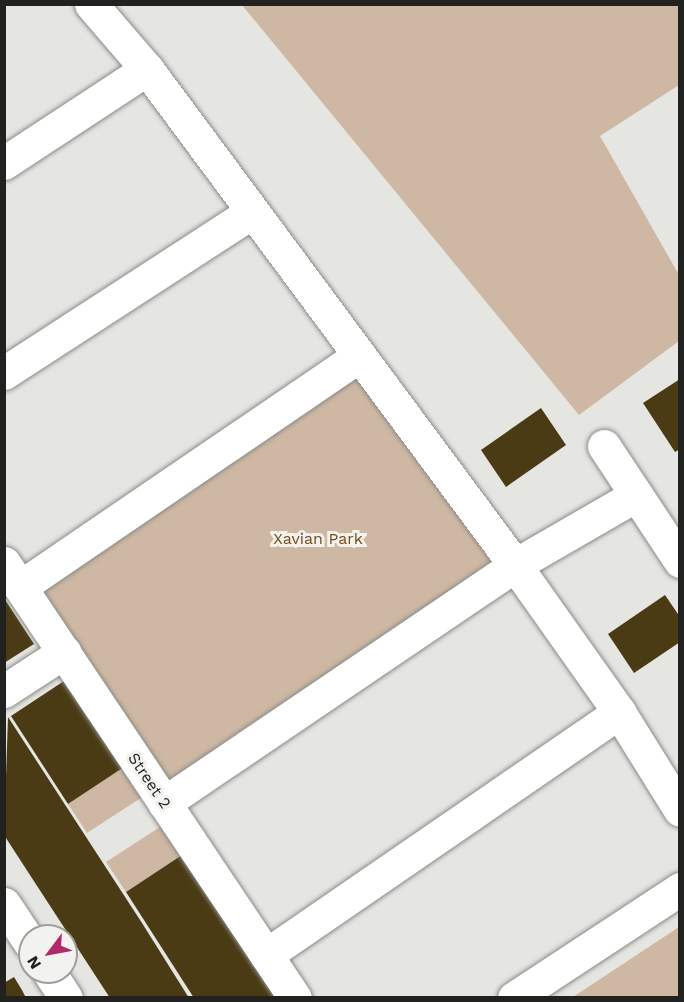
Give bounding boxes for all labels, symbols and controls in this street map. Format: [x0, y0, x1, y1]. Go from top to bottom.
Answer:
park label: Xavian Park [273, 529, 363, 549]
street label: Street 2 [123, 750, 175, 812]
north arrow [18, 924, 78, 984]
text: N [23, 953, 45, 973]

